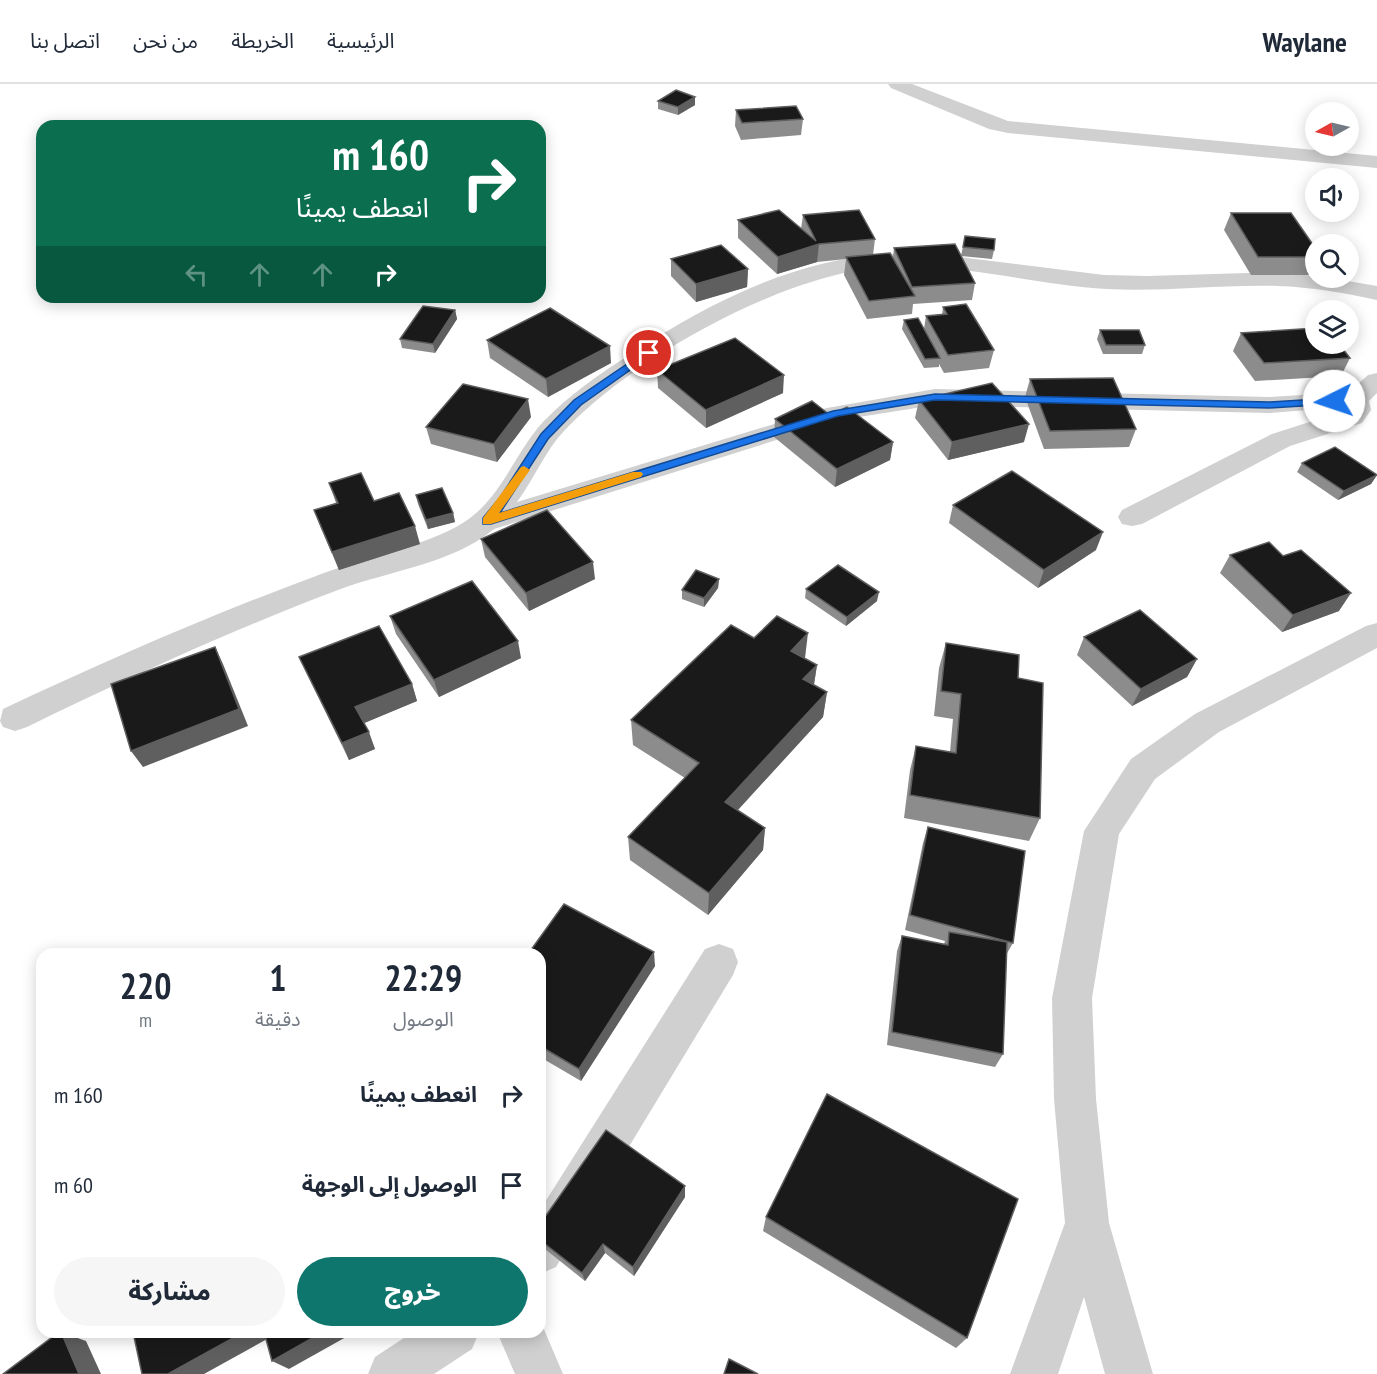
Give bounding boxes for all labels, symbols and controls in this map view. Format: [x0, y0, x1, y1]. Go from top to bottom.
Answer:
text: Waylane [1262, 23, 1347, 60]
text: اتصل بنا [30, 27, 100, 54]
text: من نحن [133, 27, 198, 54]
text: الخريطة [231, 27, 294, 54]
text: الرئيسية [327, 27, 395, 54]
north arrow [1305, 102, 1359, 156]
map controls [1305, 102, 1359, 354]
text: 160 m [332, 127, 429, 182]
icon: right [450, 144, 528, 222]
button: sound [1305, 168, 1359, 222]
text: انعطف يمينًا [296, 190, 429, 224]
button: search [1305, 234, 1359, 288]
icon: left [180, 258, 213, 291]
icon: ahead [243, 258, 276, 291]
icon: ahead [306, 258, 339, 291]
icon: right [369, 258, 402, 291]
button: layers [1305, 300, 1359, 354]
pin [623, 327, 674, 378]
icon: arrive [632, 336, 665, 369]
position arrow [1302, 369, 1366, 433]
text: 1 [269, 954, 286, 1001]
text: 22:29 [384, 954, 462, 1001]
text: 220 [120, 962, 171, 1009]
text: دقيقة [255, 1006, 301, 1032]
text: الوصول [393, 1006, 454, 1032]
text: m [139, 1007, 152, 1033]
icon: right [495, 1079, 528, 1112]
text: انعطف يمينًا [360, 1080, 477, 1108]
text: 160 m [54, 1081, 103, 1109]
icon: arrive [495, 1169, 528, 1202]
text: الوصول إلى الوجهة [302, 1170, 477, 1198]
text: 60 m [54, 1171, 93, 1199]
button: مشاركة [54, 1257, 285, 1326]
button: خروج [297, 1257, 528, 1326]

